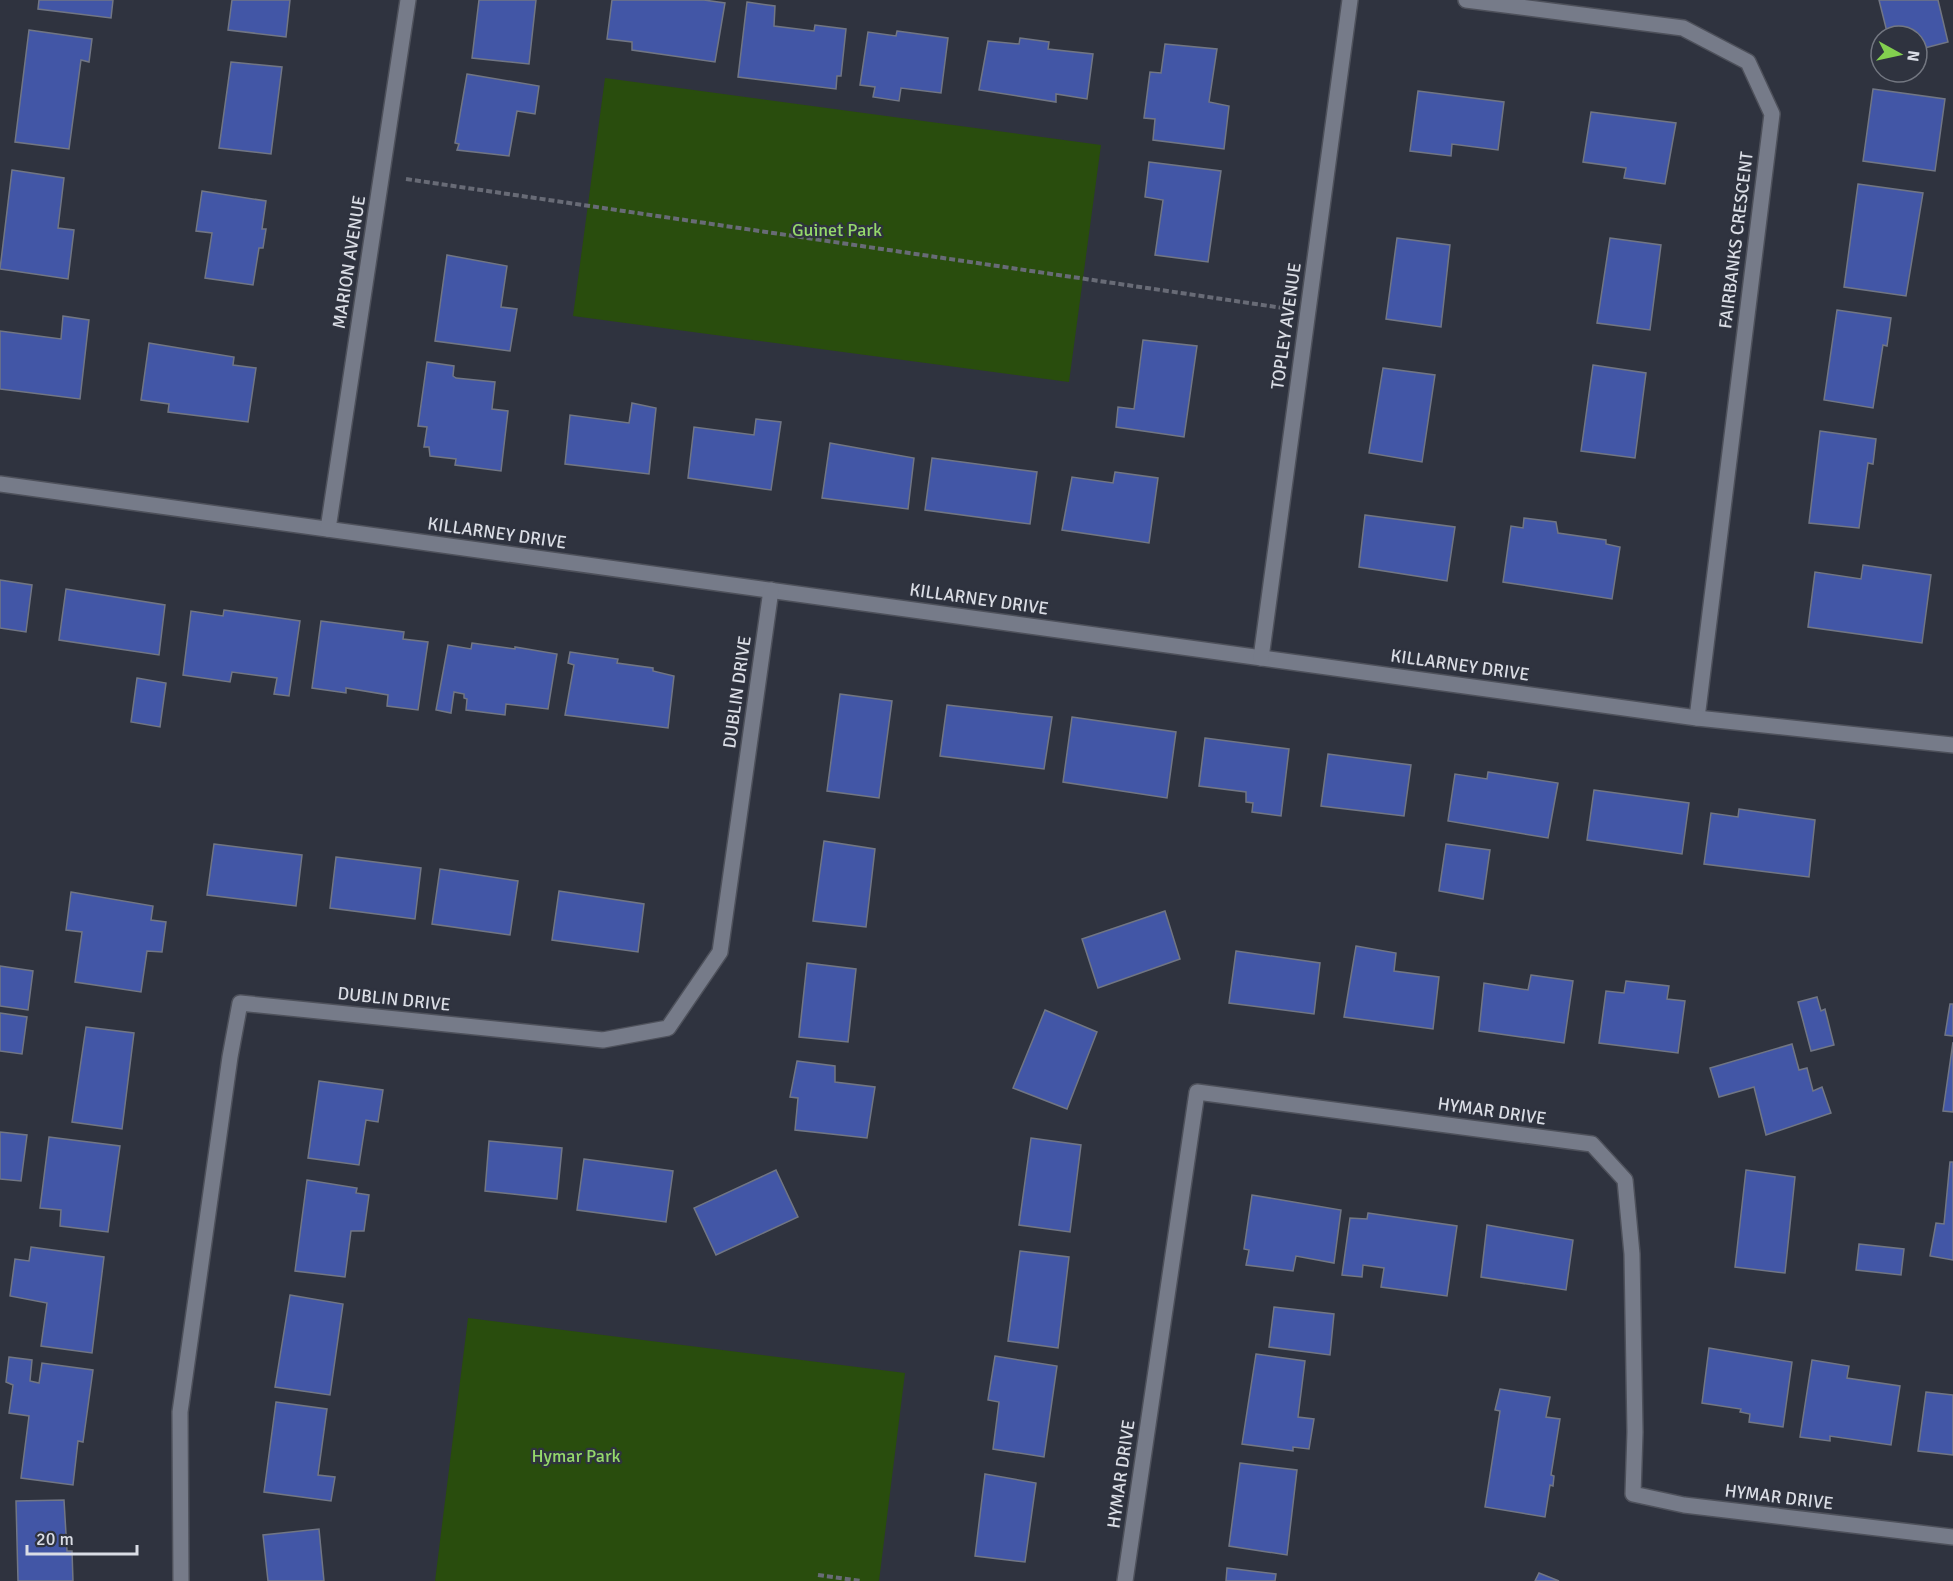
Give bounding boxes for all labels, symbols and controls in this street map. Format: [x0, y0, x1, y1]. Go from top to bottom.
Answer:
north arrow [1869, 24, 1929, 84]
text: N [1902, 49, 1924, 63]
street label: FAIRBANKS CRESCENT [1714, 150, 1758, 330]
street label: MARION AVENUE [328, 194, 370, 330]
park label: Guinet Park [792, 219, 882, 241]
street label: TOPLEY AVENUE [1266, 261, 1306, 391]
street label: KILLARNEY DRIVE [426, 512, 568, 554]
street label: KILLARNEY DRIVE [908, 578, 1050, 620]
street label: DUBLIN DRIVE [718, 634, 756, 750]
street label: KILLARNEY DRIVE [1389, 644, 1531, 686]
street label: DUBLIN DRIVE [336, 982, 452, 1016]
street label: HYMAR DRIVE [1436, 1092, 1548, 1130]
street label: HYMAR DRIVE [1102, 1418, 1140, 1530]
park label: Hymar Park [531, 1445, 621, 1467]
street label: HYMAR DRIVE [1723, 1479, 1835, 1515]
scale bar [27, 1518, 136, 1556]
text: 20 m [36, 1528, 74, 1550]

